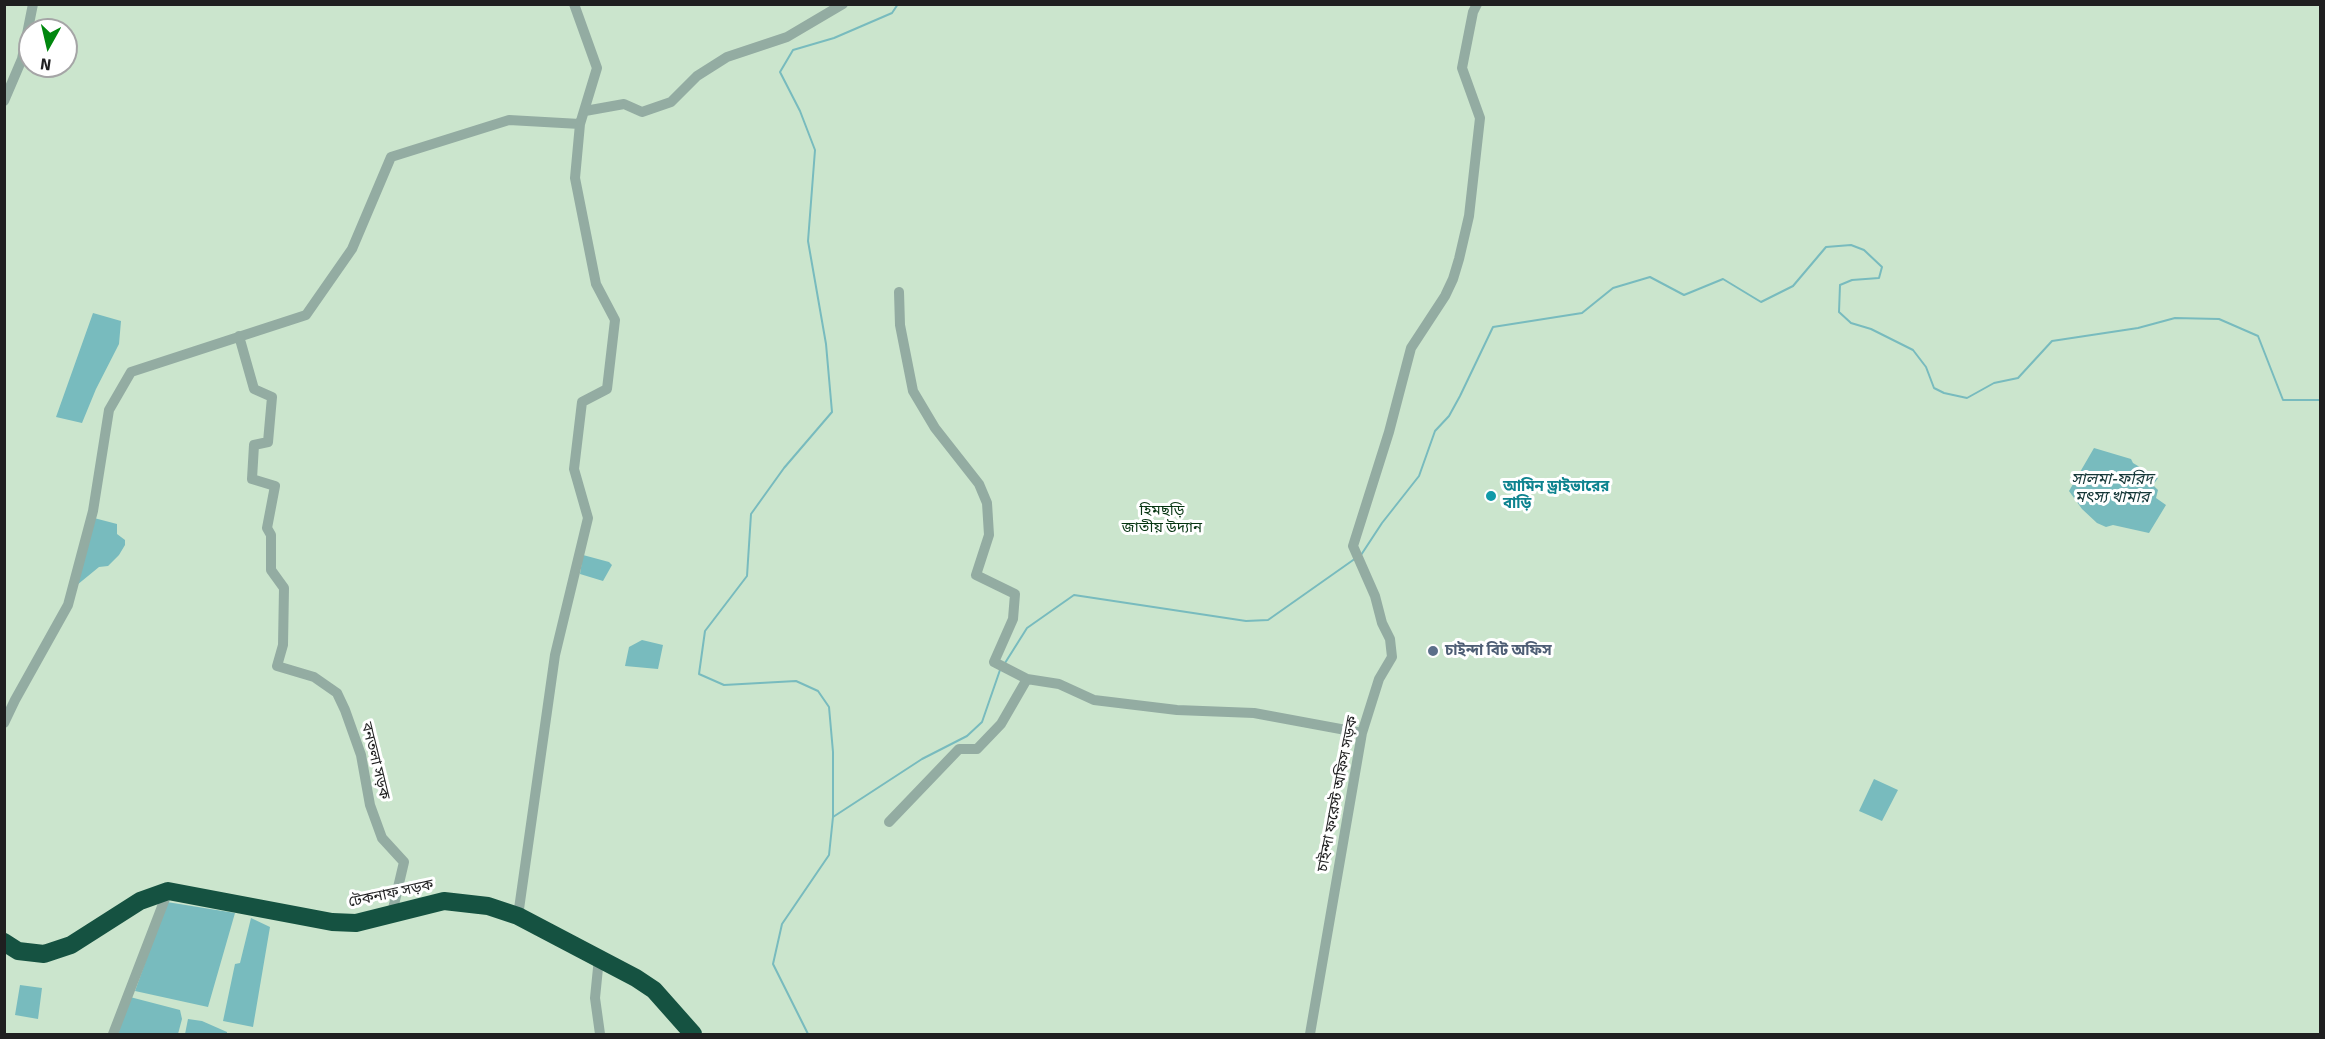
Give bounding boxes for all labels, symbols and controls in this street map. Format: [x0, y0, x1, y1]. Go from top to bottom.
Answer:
north arrow [18, 18, 78, 78]
text: N [39, 53, 53, 75]
water label: সালমা-ফরিদ মৎস্য খামার [2071, 470, 2153, 508]
place label: আমিন ড্রাইভারের বাড়ি [1503, 478, 1609, 513]
marker: আমিন ড্রাইভারের বাড়ি [1484, 489, 1498, 503]
park label: হিমছড়ি জাতীয় উদ্যান [1122, 502, 1202, 537]
place label: চাইন্দা বিট অফিস [1445, 642, 1552, 660]
marker: চাইন্দা বিট অফিস [1426, 644, 1440, 658]
street label: চাইন্দা ফরেস্ট অফিস সড়ক [1314, 714, 1362, 874]
street label: বনতলা সড়ক [357, 721, 393, 801]
street label: টেকনাফ সড়ক [347, 876, 435, 912]

